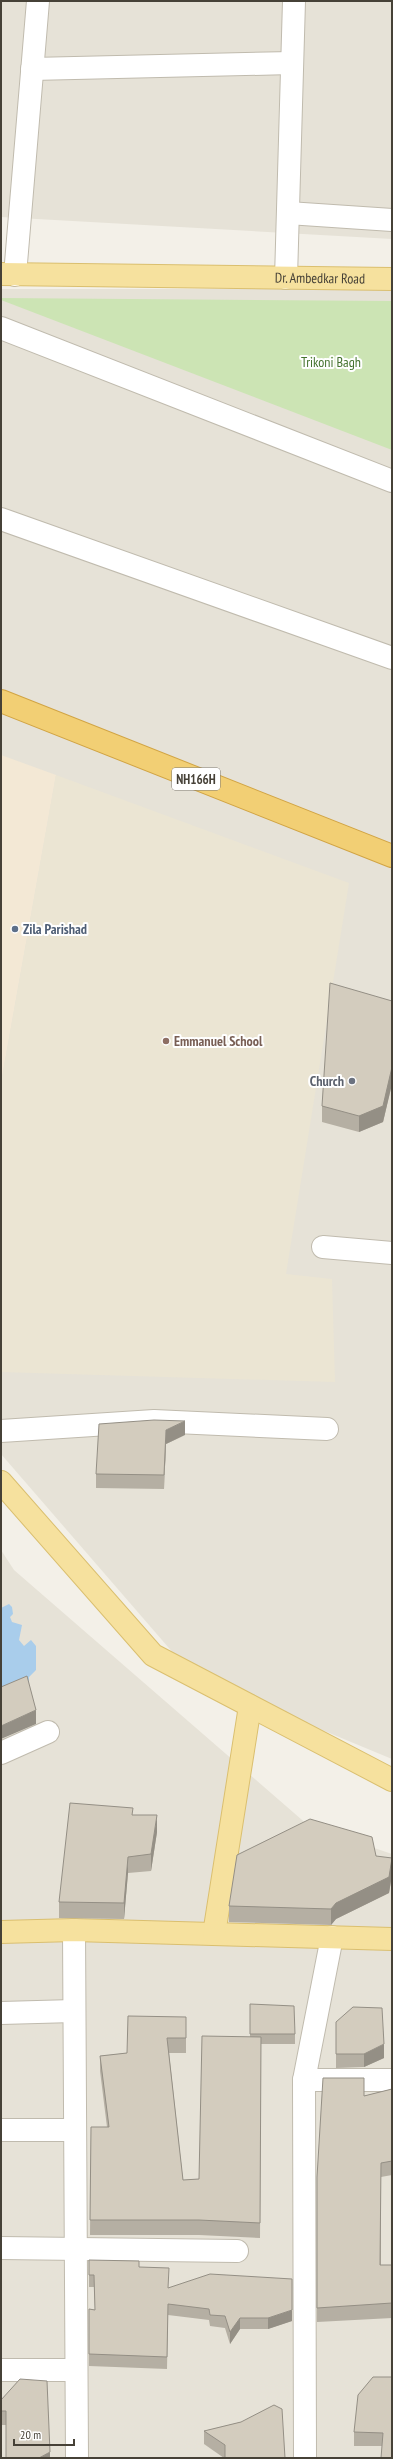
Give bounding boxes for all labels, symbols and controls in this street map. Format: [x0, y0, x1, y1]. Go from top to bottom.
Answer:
street label: Dr. Ambedkar Road [275, 269, 365, 288]
park label: Trikoni Bagh [301, 353, 361, 371]
road number: NH166H [172, 768, 220, 790]
place label: Zila Parishad [23, 920, 87, 938]
marker: Zila Parishad [10, 924, 20, 934]
place label: Emmanuel School [174, 1032, 263, 1050]
marker: Emmanuel School [161, 1036, 171, 1046]
place label: Church [310, 1072, 344, 1090]
marker: Church [347, 1076, 357, 1086]
scale bar [14, 2421, 74, 2447]
text: 20 m [20, 2427, 41, 2442]

